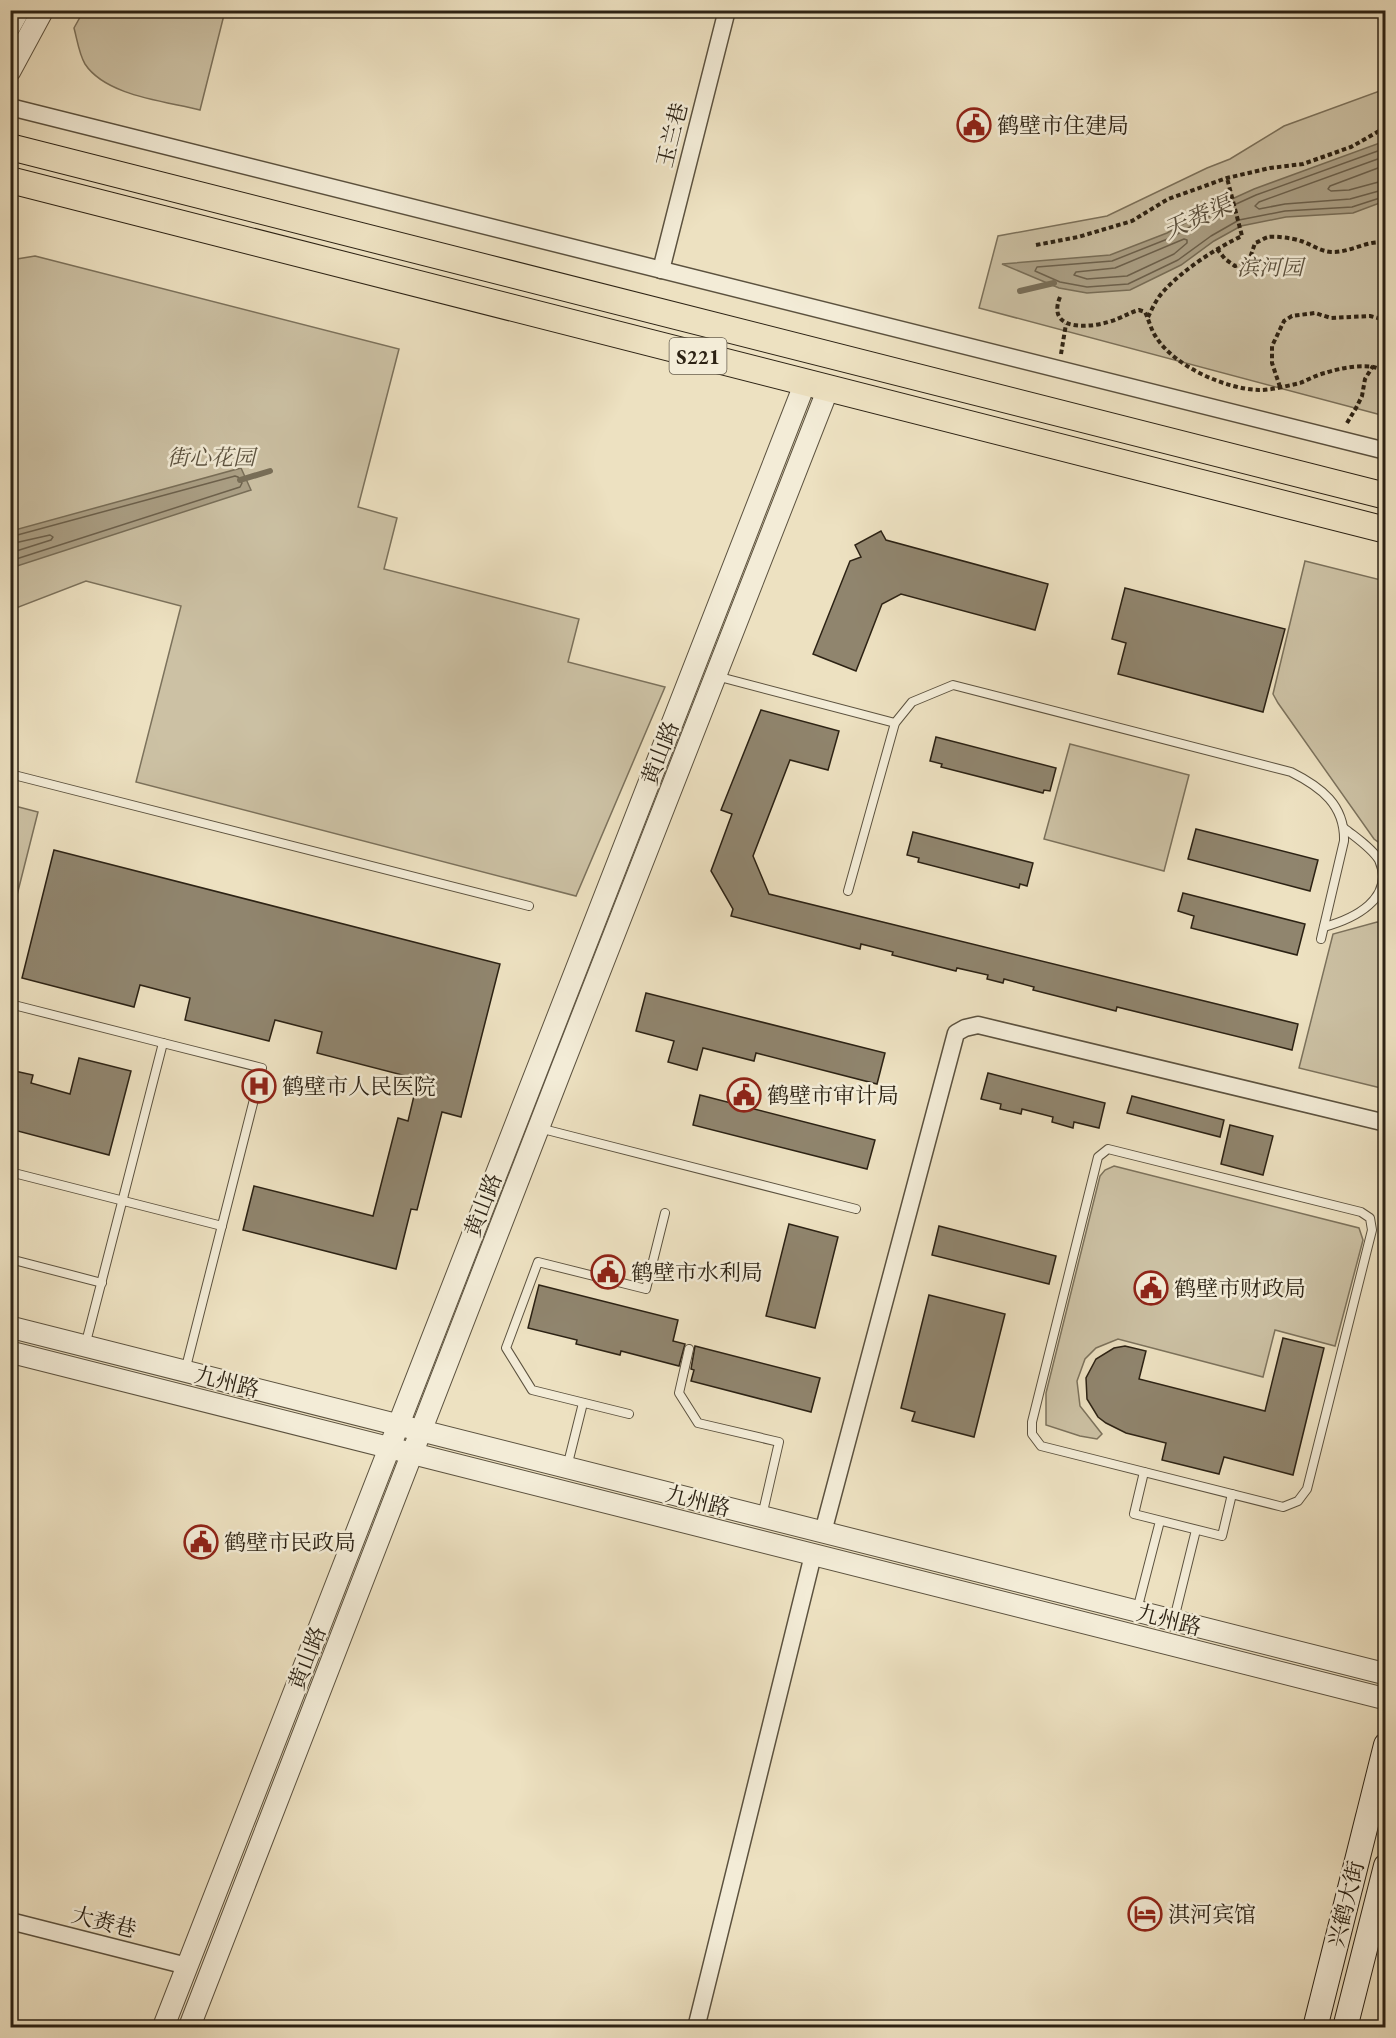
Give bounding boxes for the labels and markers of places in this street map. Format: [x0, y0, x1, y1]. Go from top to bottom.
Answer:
public building icon: 鹤壁市住建局 [956, 107, 992, 143]
place label: 鹤壁市住建局 [997, 111, 1129, 140]
hospital icon: 鹤壁市人民医院 [241, 1068, 277, 1104]
place label: 鹤壁市人民医院 [282, 1072, 436, 1101]
public building icon: 鹤壁市审计局 [726, 1077, 762, 1113]
place label: 鹤壁市审计局 [767, 1081, 899, 1110]
public building icon: 鹤壁市水利局 [590, 1254, 626, 1290]
place label: 鹤壁市水利局 [631, 1258, 763, 1287]
public building icon: 鹤壁市财政局 [1133, 1270, 1169, 1306]
place label: 鹤壁市财政局 [1174, 1274, 1306, 1303]
public building icon: 鹤壁市民政局 [183, 1524, 219, 1560]
place label: 鹤壁市民政局 [224, 1528, 356, 1557]
hotel icon: 淇河宾馆 [1127, 1896, 1163, 1932]
place label: 淇河宾馆 [1168, 1900, 1256, 1929]

